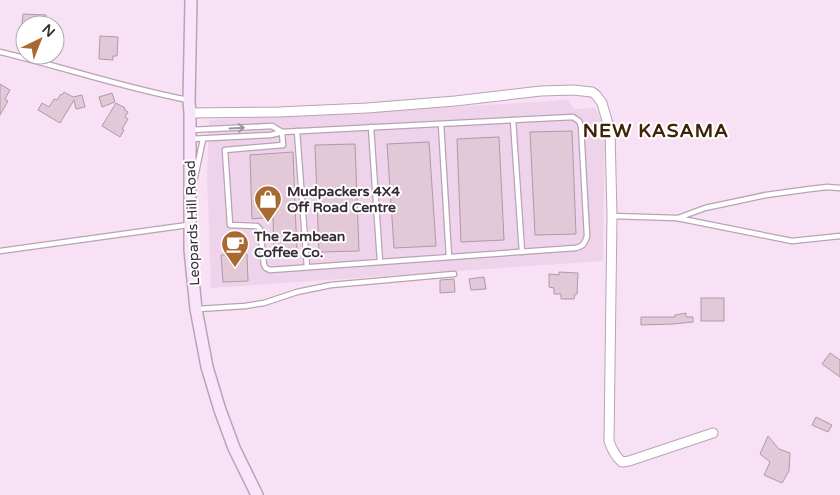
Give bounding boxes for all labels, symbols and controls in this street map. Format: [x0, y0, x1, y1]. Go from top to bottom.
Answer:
north arrow [15, 15, 65, 65]
text: N [39, 21, 58, 41]
district label: NEW KASAMA [583, 120, 729, 142]
one-way arrow [228, 123, 244, 132]
street label: Leopards Hill Road [182, 160, 203, 286]
place label: Mudpackers 4X4 Off Road Centre [287, 183, 400, 216]
shop icon: Mudpackers 4X4 Off Road Centre [253, 184, 283, 223]
place label: The Zambean Coffee Co. [253, 228, 345, 261]
cafe icon: The Zambean Coffee Co. [220, 229, 250, 268]

